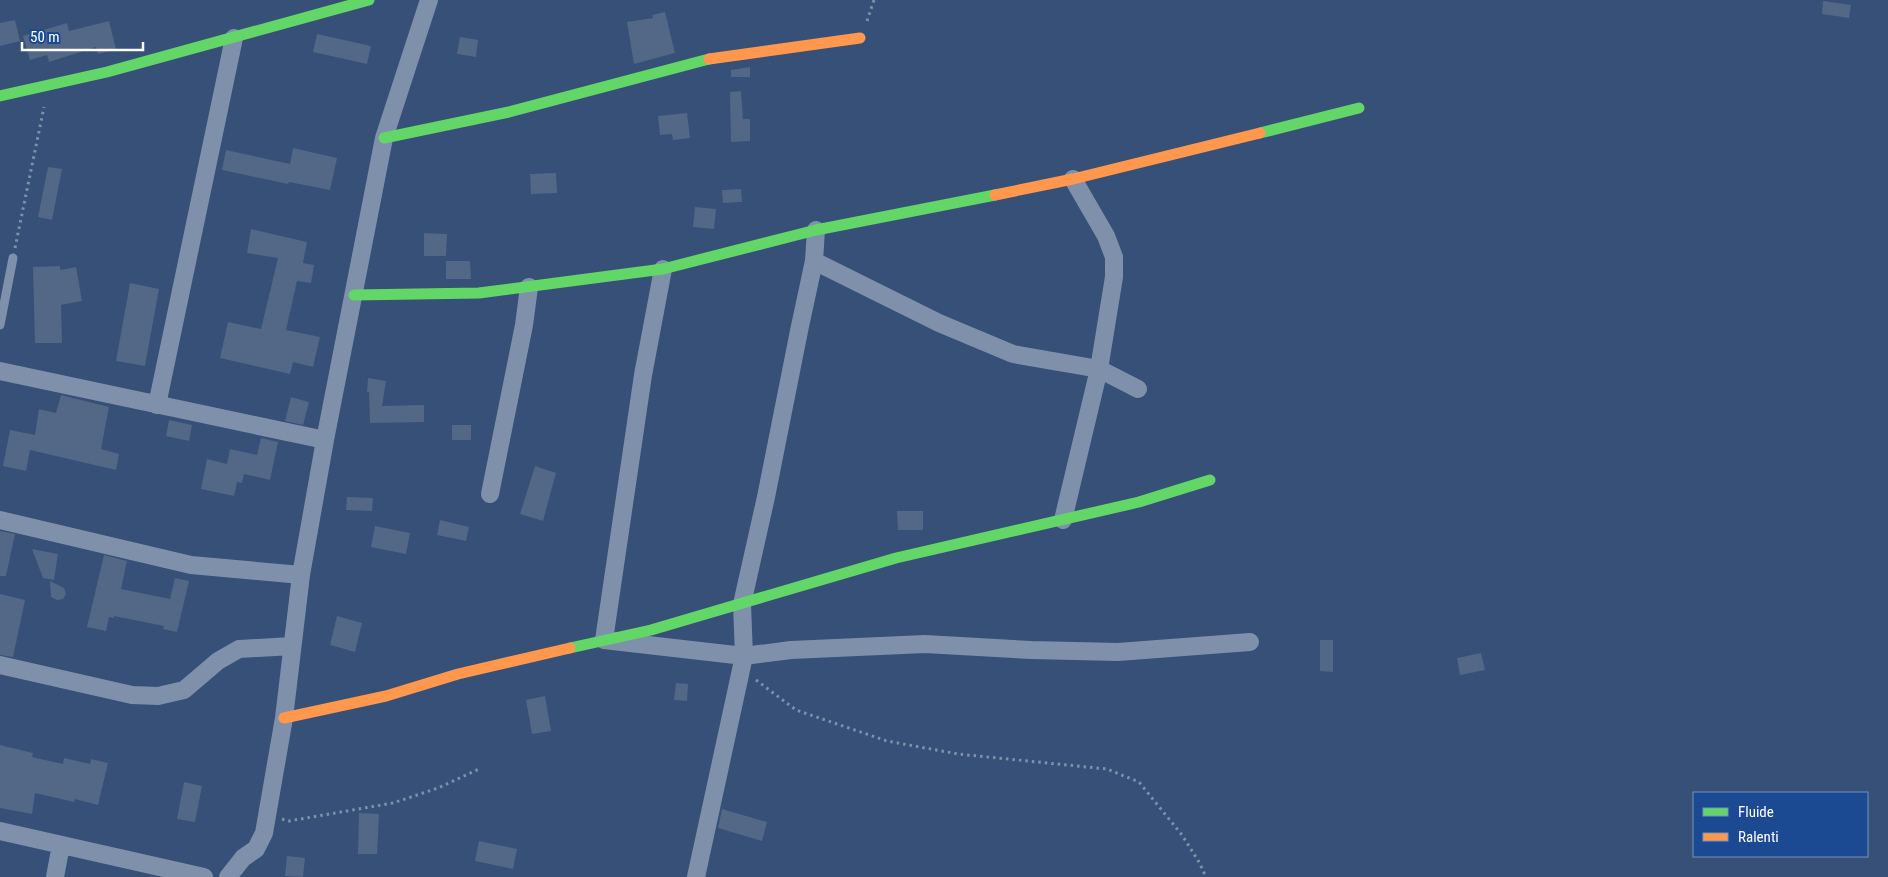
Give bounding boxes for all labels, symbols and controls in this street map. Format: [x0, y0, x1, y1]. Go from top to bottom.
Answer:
scale bar [22, 20, 144, 52]
text: 50 m [30, 28, 60, 46]
legend [1693, 792, 1868, 857]
text: Fluide [1738, 803, 1774, 821]
text: Ralenti [1738, 828, 1779, 846]

